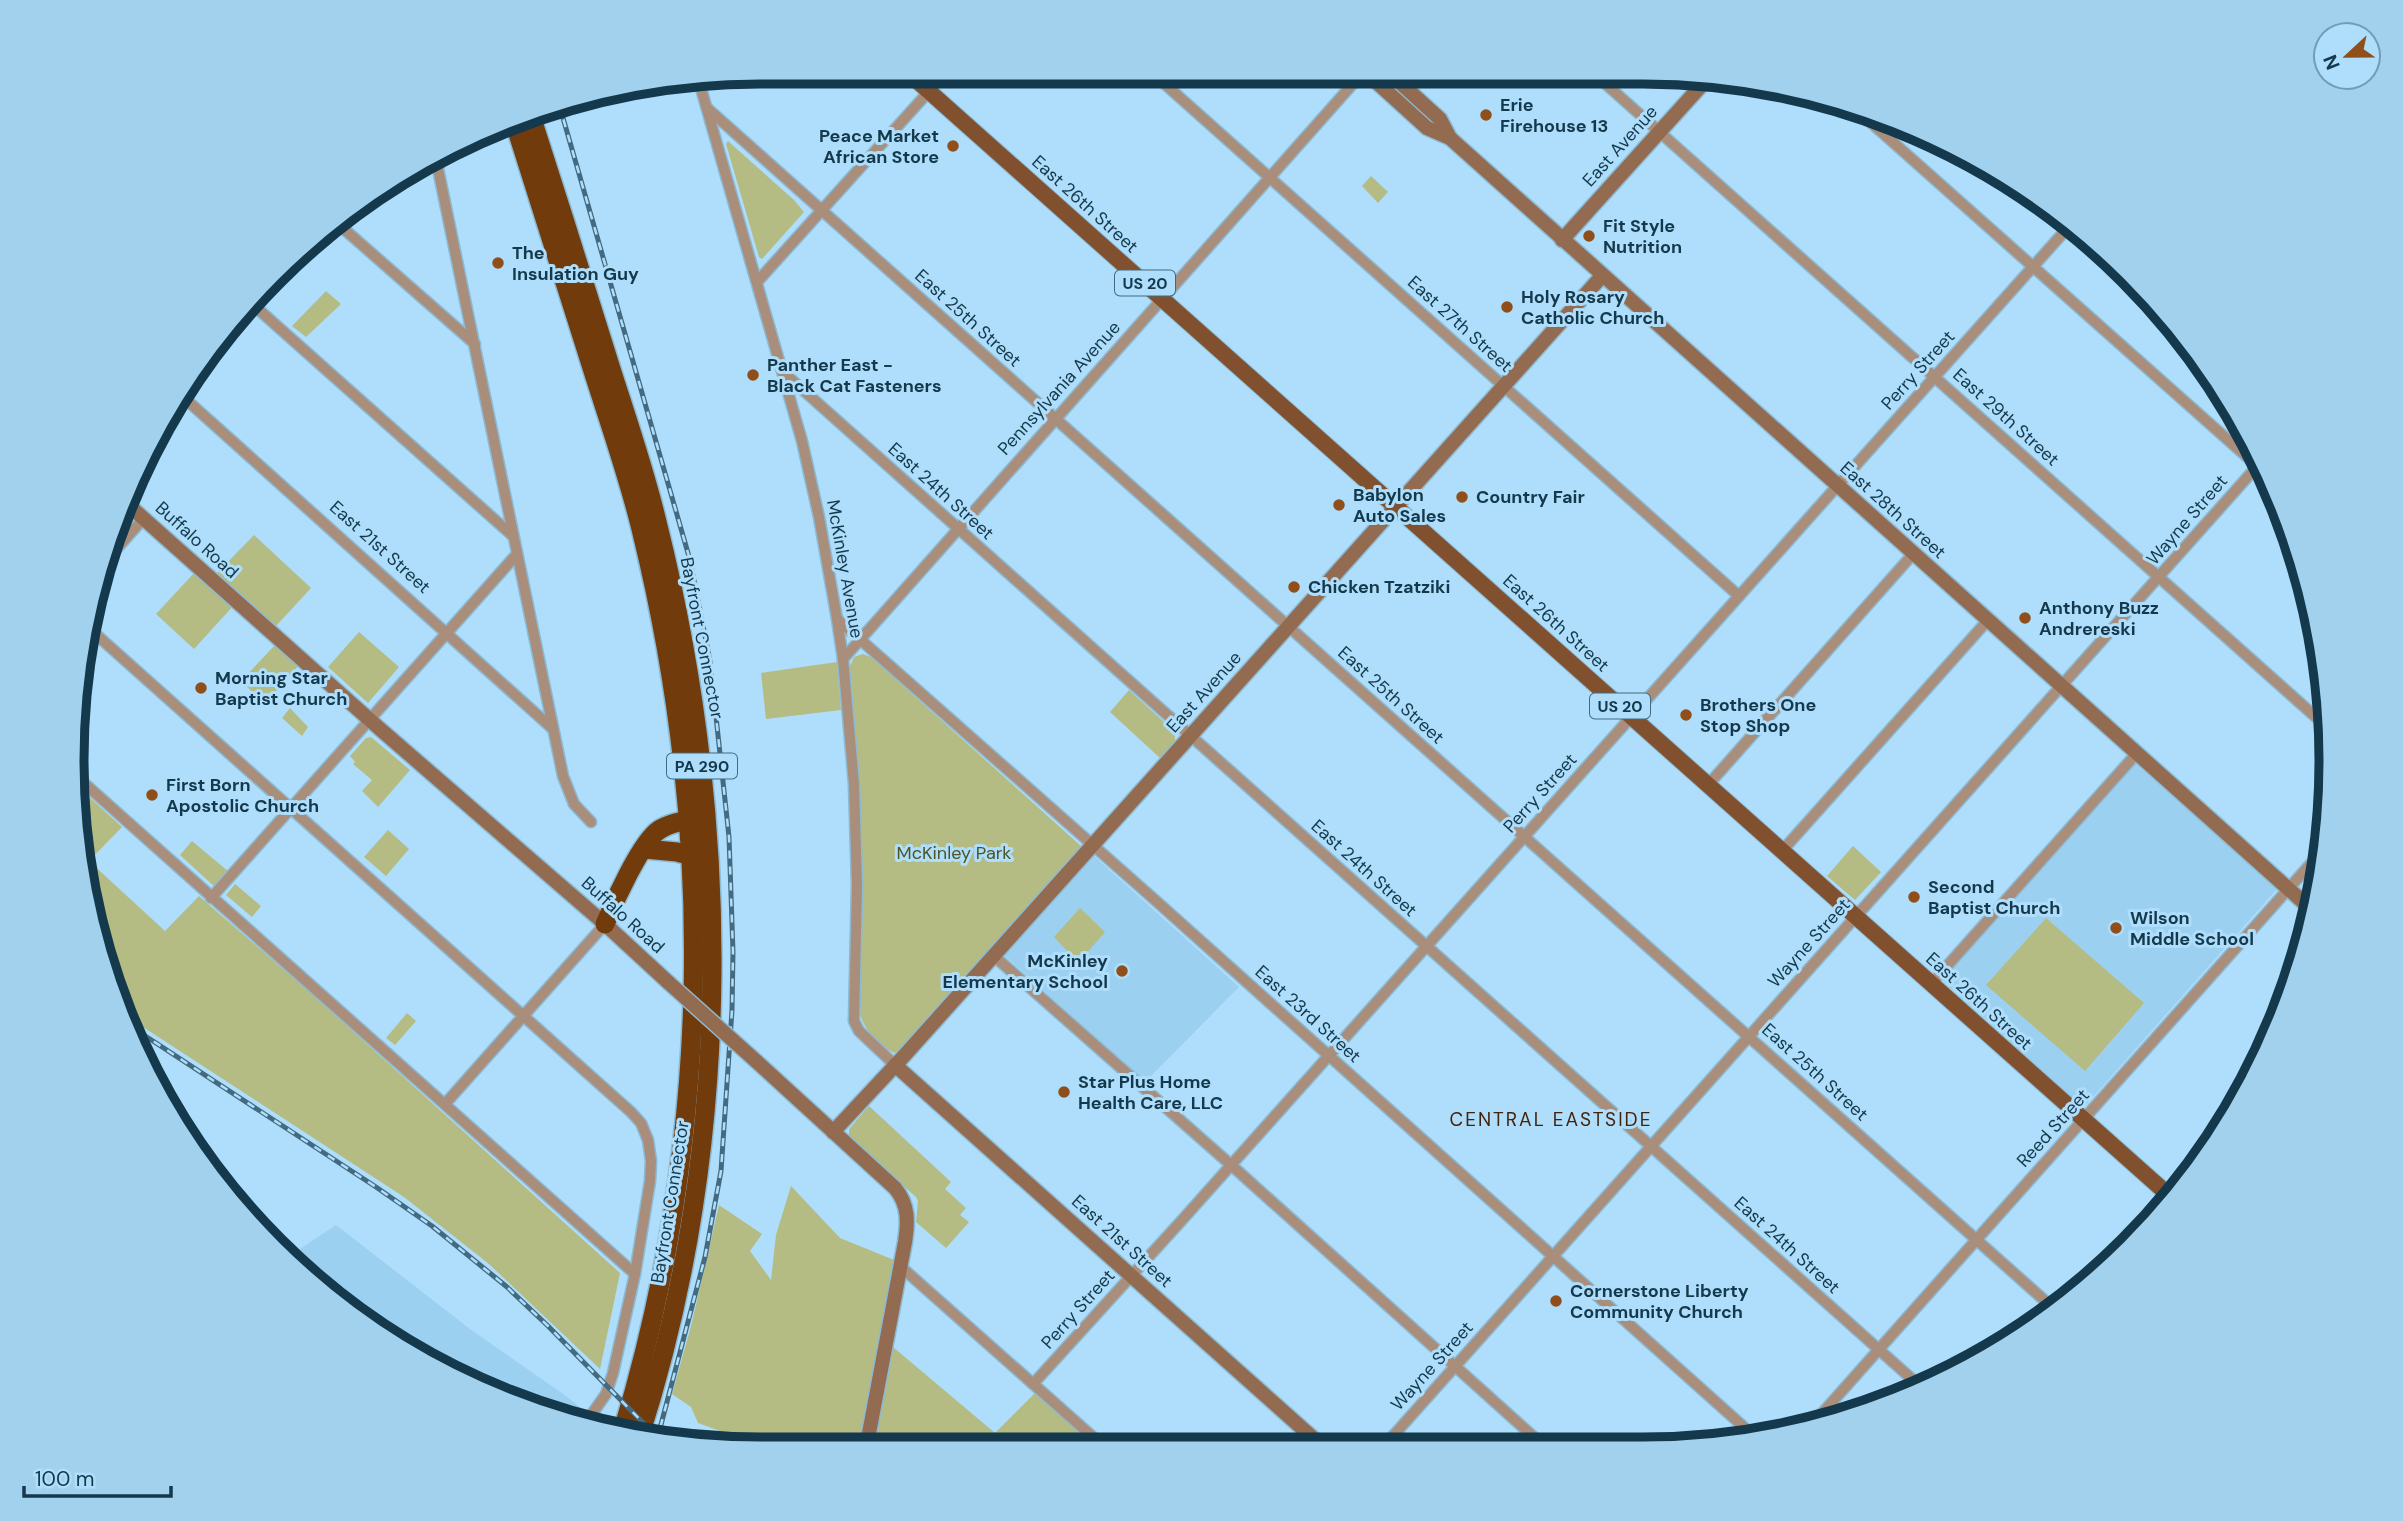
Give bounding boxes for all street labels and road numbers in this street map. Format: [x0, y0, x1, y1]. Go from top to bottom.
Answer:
street label: East Avenue [1577, 100, 1663, 192]
street label: East 26th Street [1027, 150, 1143, 258]
street label: East 25th Street [910, 264, 1026, 372]
road number: US 20 [1115, 270, 1175, 296]
street label: East 27th Street [1402, 270, 1518, 378]
street label: Pennsylvania Avenue [992, 316, 1126, 460]
street label: Perry Street [1876, 325, 1960, 415]
street label: East 29th Street [1948, 363, 2064, 471]
street label: East 24th Street [883, 437, 999, 545]
street label: East 28th Street [1835, 456, 1951, 564]
street label: Wayne Street [2141, 470, 2233, 570]
street label: East 21st Street [324, 495, 436, 599]
street label: Buffalo Road [150, 496, 244, 584]
street label: McKinley Avenue [821, 498, 869, 640]
street label: Bayfront Connector [675, 555, 730, 721]
street label: East 26th Street [1498, 569, 1614, 677]
street label: East 25th Street [1333, 641, 1449, 749]
street label: East Avenue [1161, 646, 1247, 738]
road number: US 20 [1590, 694, 1650, 719]
street label: Perry Street [1498, 748, 1582, 838]
road number: PA 290 [667, 754, 737, 778]
street label: East 24th Street [1306, 814, 1422, 922]
street label: Buffalo Road [576, 871, 670, 959]
street label: Wayne Street [1762, 893, 1856, 993]
street label: East 26th Street [1921, 947, 2037, 1055]
street label: East 23rd Street [1250, 960, 1366, 1068]
street label: East 25th Street [1757, 1018, 1873, 1126]
street label: Reed Street [2011, 1084, 2095, 1172]
street label: Bayfront Connector [645, 1119, 695, 1285]
street label: East 21st Street [1066, 1189, 1178, 1293]
street label: East 24th Street [1729, 1191, 1845, 1299]
street label: Perry Street [1036, 1264, 1120, 1354]
street label: Wayne Street [1385, 1316, 1479, 1416]

